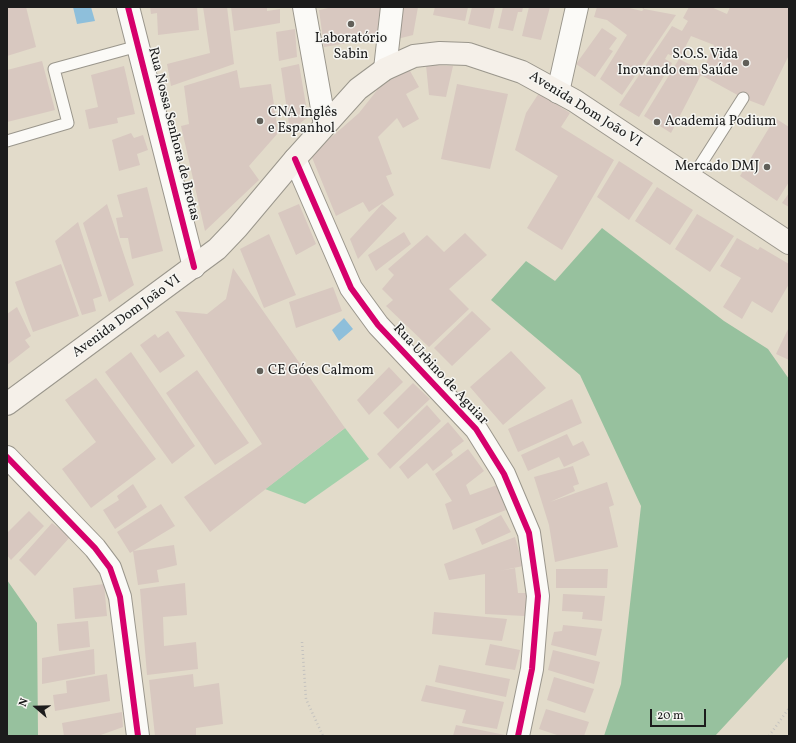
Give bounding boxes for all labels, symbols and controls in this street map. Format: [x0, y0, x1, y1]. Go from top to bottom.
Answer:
marker: Laboratório Sabin [346, 19, 356, 29]
place label: Laboratório Sabin [315, 31, 387, 64]
street label: Rua Nossa Senhora de Brotas [143, 45, 203, 223]
place label: S.O.S. Vida Inovando em Saúde [618, 47, 738, 80]
marker: S.O.S. Vida Inovando em Saúde [741, 58, 751, 68]
street label: Avenida Dom João VI [525, 68, 645, 152]
place label: CNA Inglês e Espanhol [268, 105, 337, 138]
place label: Academia Podium [665, 114, 776, 130]
marker: CNA Inglês e Espanhol [255, 116, 265, 126]
marker: Academia Podium [652, 117, 662, 127]
place label: Mercado DMJ [675, 159, 759, 175]
marker: Mercado DMJ [762, 162, 772, 172]
street label: Avenida Dom João VI [70, 272, 184, 362]
street label: Rua Urbino de Aguiar [389, 321, 491, 429]
place label: CE Góes Calmom [268, 363, 374, 379]
marker: CE Góes Calmom [255, 366, 265, 376]
north arrow [16, 687, 56, 727]
text: N [16, 696, 33, 709]
scale bar [652, 701, 708, 727]
text: 20 m [657, 708, 684, 724]

